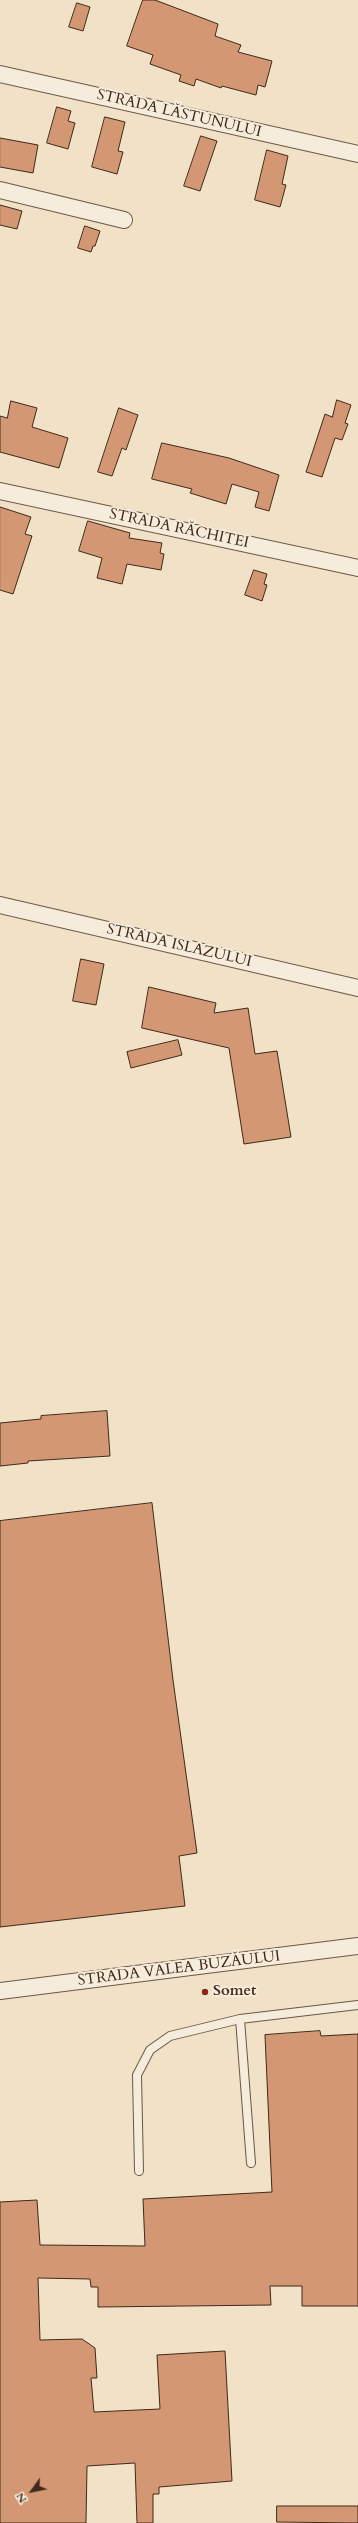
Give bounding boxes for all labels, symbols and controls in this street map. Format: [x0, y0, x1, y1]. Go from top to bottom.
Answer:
street label: STRADA LĂSTUNULUI [95, 86, 263, 142]
street label: STRADA RĂCHITEI [108, 505, 250, 553]
street label: STRADA ISLAZULUI [105, 921, 253, 971]
street label: STRADA VALEA BUZĂULUI [77, 1948, 281, 1990]
place label: Somet [213, 1983, 256, 2001]
marker: Somet [200, 1987, 210, 1997]
north arrow [12, 2471, 52, 2511]
text: N [13, 2490, 30, 2506]

